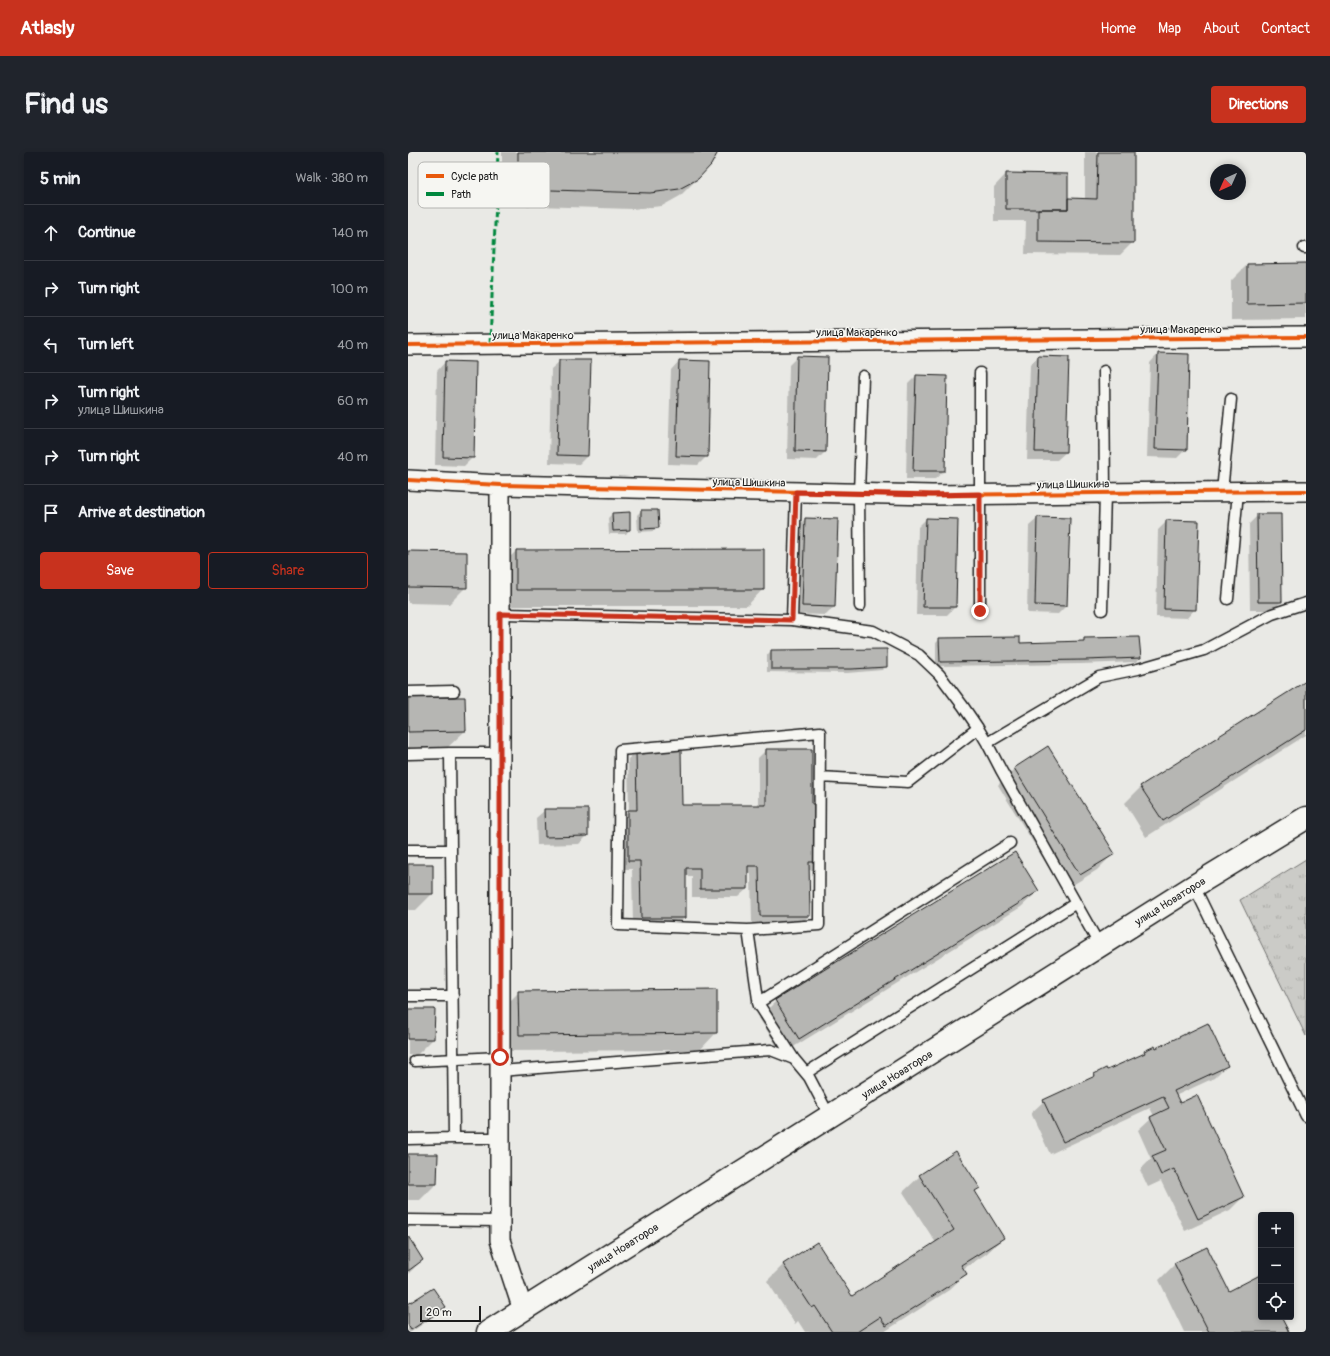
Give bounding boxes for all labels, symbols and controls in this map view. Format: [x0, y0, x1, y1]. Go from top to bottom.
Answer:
text: Atlasly [20, 16, 74, 40]
text: Home [1101, 20, 1136, 37]
text: Map [1158, 20, 1181, 37]
text: About [1203, 20, 1239, 37]
text: Contact [1261, 20, 1310, 37]
button: Directions [1211, 86, 1306, 123]
text: Find us [24, 87, 108, 122]
legend [418, 162, 550, 208]
north arrow [1210, 164, 1246, 200]
text: 5 min [40, 168, 80, 189]
text: Walk · 380 m [295, 170, 368, 186]
text: Cycle path [451, 170, 498, 183]
text: Path [451, 188, 471, 201]
icon: ahead [40, 222, 62, 244]
text: Continue [78, 223, 136, 242]
text: 140 m [332, 225, 368, 241]
icon: right [40, 278, 62, 300]
text: Turn right [78, 279, 139, 298]
text: 100 m [331, 281, 368, 297]
street label: улица Макаренко [1139, 323, 1222, 336]
street label: улица Макаренко [815, 326, 898, 339]
street label: улица Макаренко [491, 329, 574, 342]
icon: left [40, 334, 62, 356]
text: Turn left [78, 335, 134, 354]
text: 40 m [337, 337, 368, 353]
text: Turn right [78, 383, 139, 402]
icon: right [40, 390, 62, 412]
text: 60 m [337, 393, 368, 409]
text: улица Шишкина [78, 402, 164, 418]
icon: right [40, 446, 62, 468]
text: Turn right [78, 447, 139, 466]
text: 40 m [337, 449, 368, 465]
street label: улица Шишкина [712, 475, 785, 490]
street label: улица Шишкина [1036, 477, 1109, 492]
icon: arrive [40, 502, 62, 524]
text: Arrive at destination [78, 503, 205, 522]
button: Save [40, 552, 200, 589]
button: Share [208, 552, 368, 589]
route end [971, 602, 989, 620]
street label: улица Новаторов [1132, 874, 1208, 929]
street label: улица Новаторов [859, 1047, 935, 1102]
route start [491, 1048, 509, 1066]
map controls [1258, 1212, 1294, 1320]
button: + [1258, 1212, 1294, 1248]
street label: улица Новаторов [585, 1220, 661, 1275]
button: − [1258, 1248, 1294, 1284]
button: locate [1258, 1284, 1294, 1320]
scale bar [420, 1304, 481, 1323]
text: 20 m [426, 1306, 452, 1319]

